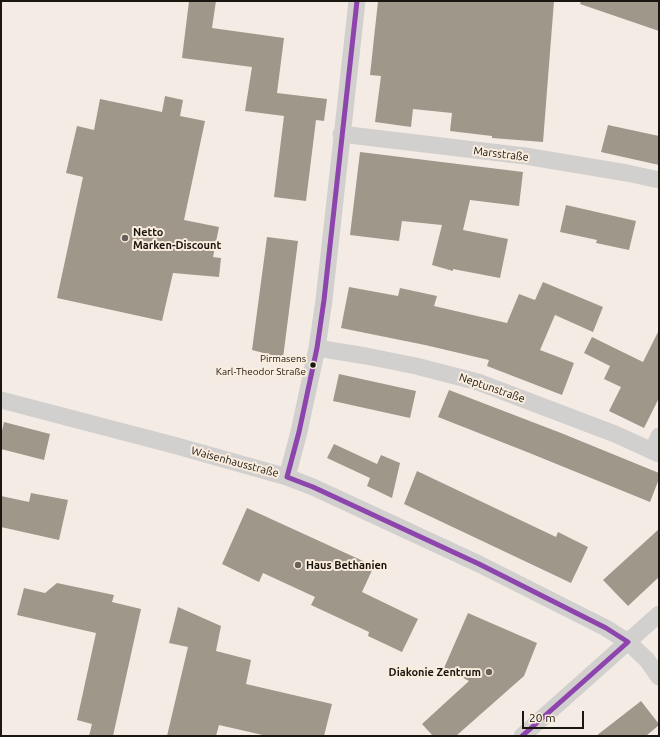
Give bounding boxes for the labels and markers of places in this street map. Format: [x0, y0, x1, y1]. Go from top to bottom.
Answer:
place label: Netto Marken-Discount [133, 225, 221, 251]
marker: Netto Marken-Discount [120, 233, 130, 243]
place label: Pirmasens Karl-Theodor Straße [216, 353, 306, 376]
marker: Pirmasens Karl-Theodor Straße [308, 360, 318, 370]
place label: Haus Bethanien [306, 558, 387, 572]
marker: Haus Bethanien [293, 560, 303, 570]
place label: Diakonie Zentrum [389, 665, 481, 679]
marker: Diakonie Zentrum [484, 667, 494, 677]

